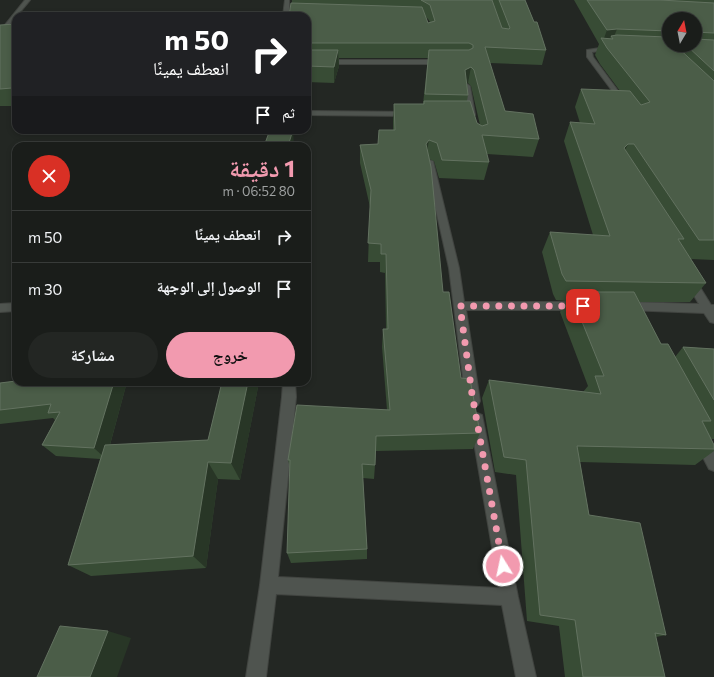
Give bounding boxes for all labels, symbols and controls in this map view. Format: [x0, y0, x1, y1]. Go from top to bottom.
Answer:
north arrow [662, 12, 702, 52]
map controls [662, 12, 702, 52]
text: 50 m [164, 22, 229, 56]
icon: right [243, 28, 295, 80]
text: انعطف يمينًا [153, 57, 229, 79]
text: ثم [282, 103, 295, 121]
icon: arrive [252, 104, 274, 126]
text: 1 دقيقة [229, 153, 295, 182]
button: close [28, 155, 70, 197]
text: 80 m · 06:52 [223, 183, 295, 199]
text: انعطف يمينًا [195, 225, 261, 243]
icon: right [273, 226, 295, 248]
text: 50 m [28, 228, 62, 246]
text: الوصول إلى الوجهة [157, 277, 261, 295]
icon: arrive [273, 278, 295, 300]
text: 30 m [28, 280, 62, 298]
pin [566, 289, 600, 323]
icon: arrive [572, 295, 594, 317]
button: مشاركة [28, 332, 158, 378]
button: خروج [166, 332, 295, 378]
position arrow [482, 545, 524, 587]

